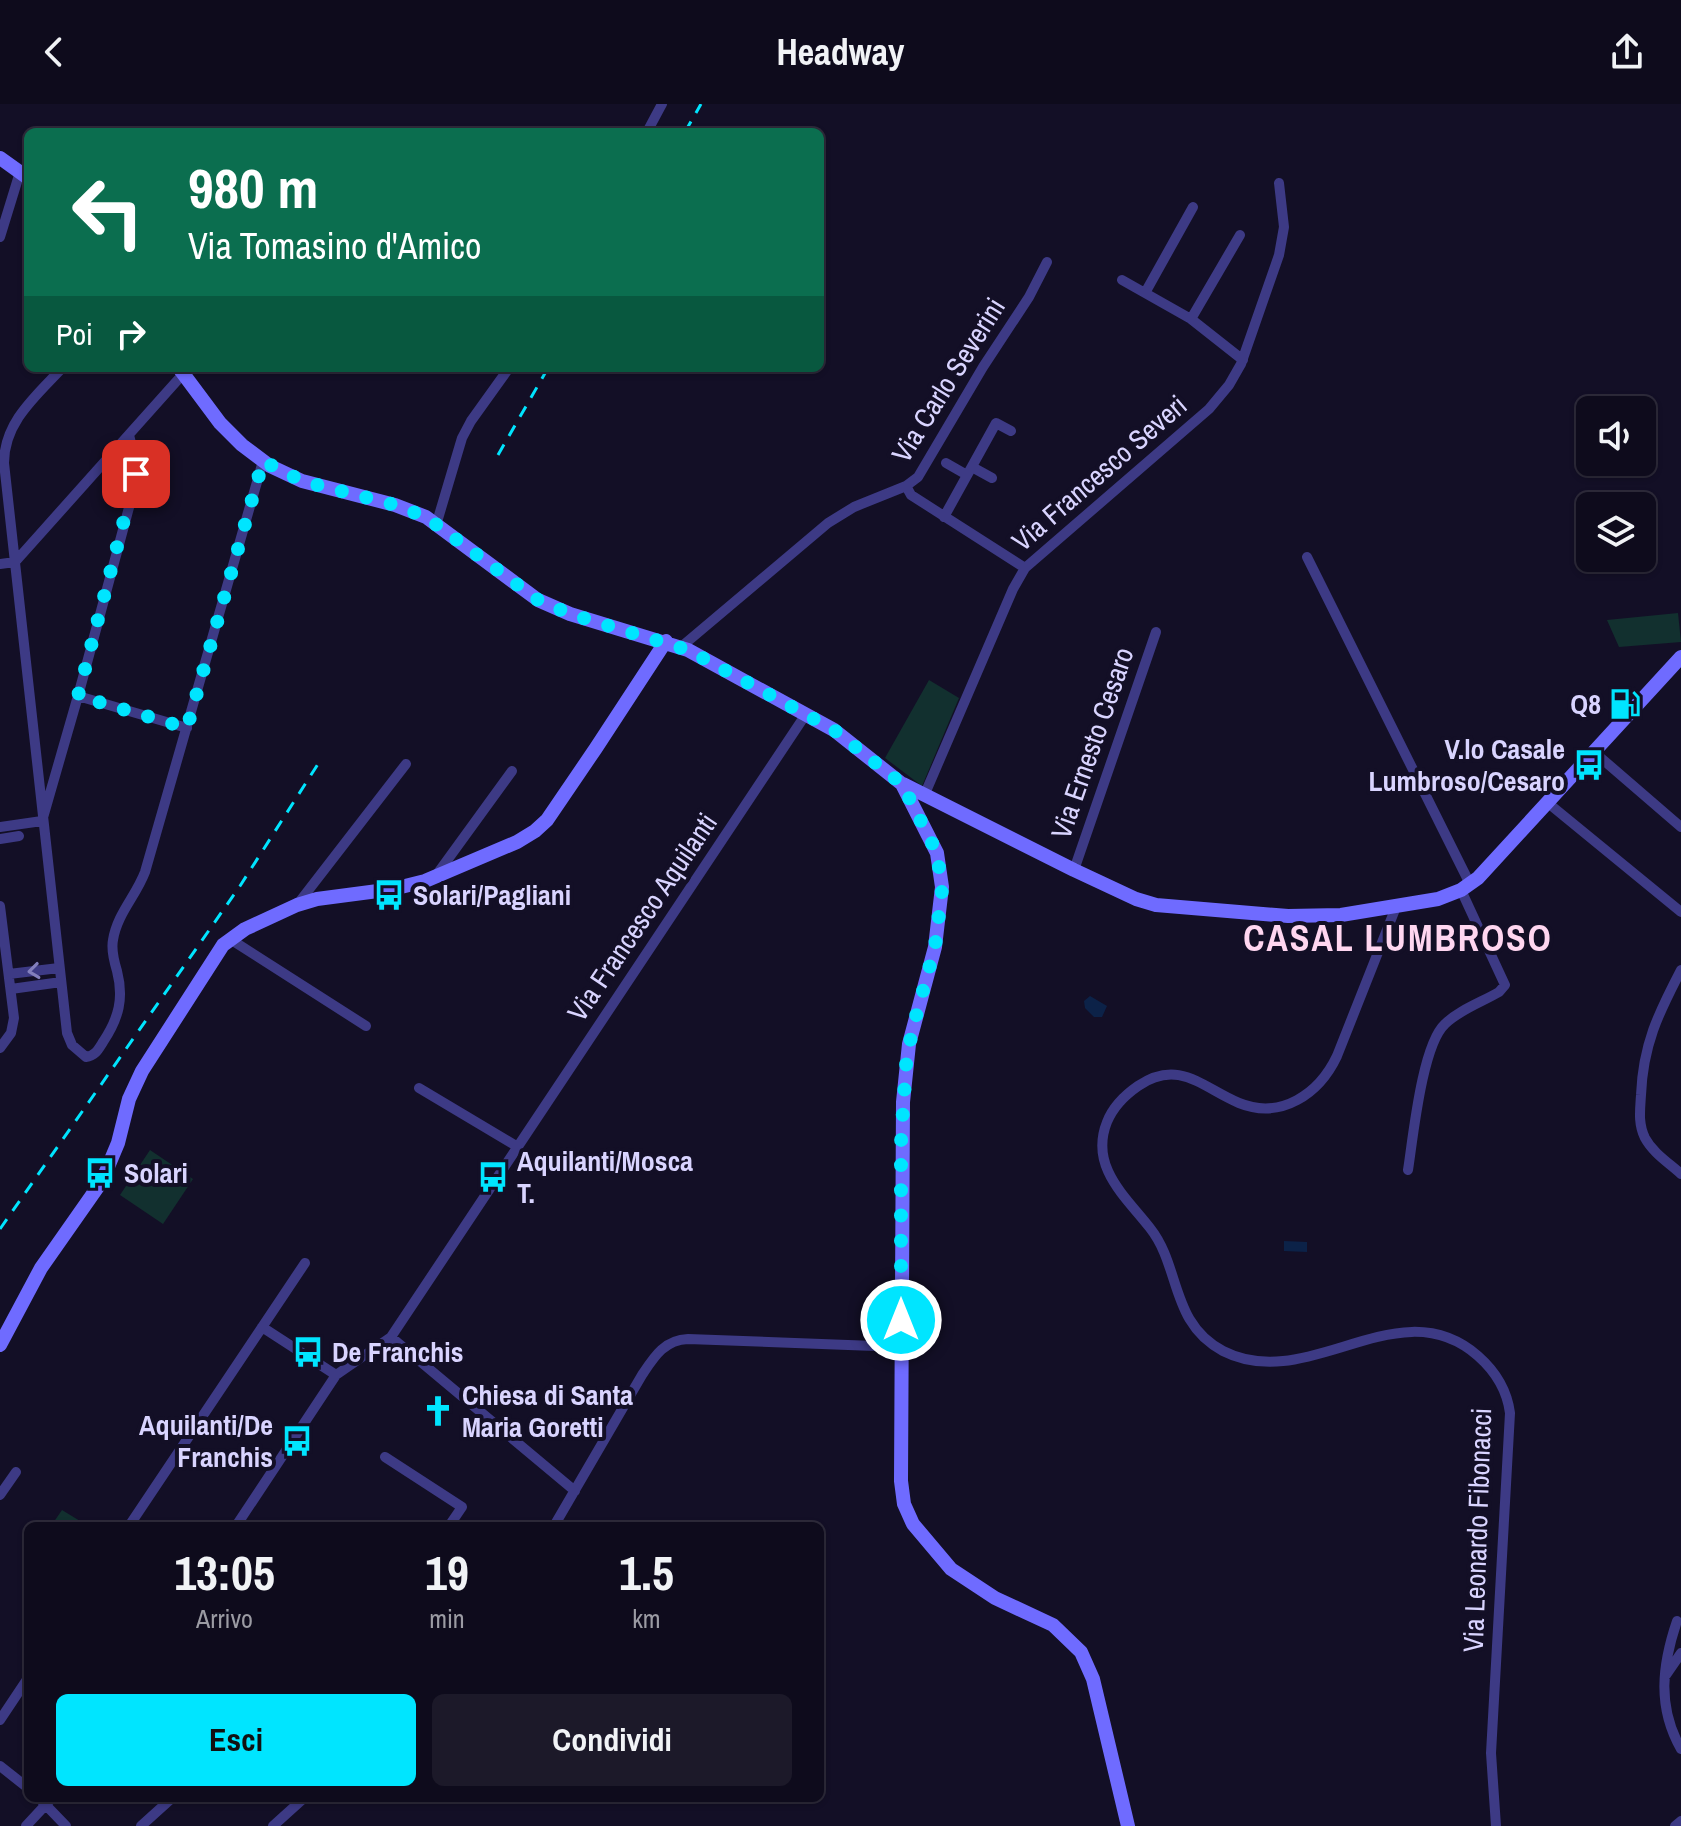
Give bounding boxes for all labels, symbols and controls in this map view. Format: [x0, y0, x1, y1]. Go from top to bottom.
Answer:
text: Headway [777, 28, 904, 76]
icon: back [32, 30, 76, 74]
icon: share [1605, 30, 1649, 74]
text: 980 m [188, 150, 318, 225]
icon: left [56, 160, 160, 264]
text: Via Tomasino d'Amico [188, 222, 481, 270]
street label: Via Carlo Severini [882, 291, 1014, 469]
icon: right [109, 312, 153, 356]
text: Poi [56, 314, 93, 354]
street label: Via Francesco Severi [1003, 386, 1195, 560]
map controls [1576, 396, 1656, 572]
button: sound [1576, 396, 1656, 476]
pin [102, 440, 170, 508]
icon: arrive [114, 452, 158, 496]
button: layers [1576, 492, 1656, 572]
street label: Via Ernesto Cesaro [1041, 642, 1143, 844]
place label: Q8 [1570, 685, 1601, 723]
fuel station icon: Q8 [1608, 687, 1642, 721]
place label: V.lo Casale Lumbroso/Cesaro [1369, 730, 1565, 800]
bus stop icon: V.lo Casale Lumbroso/Cesaro [1572, 748, 1606, 782]
street label: Via Francesco Aquilanti [558, 805, 726, 1029]
place label: Solari/Pagliani [413, 876, 571, 914]
bus stop icon: Solari/Pagliani [372, 878, 406, 912]
district label: CASAL LUMBROSO [1243, 914, 1553, 962]
one-way arrow [27, 962, 41, 979]
place label: Aquilanti/Mosca T. [517, 1142, 693, 1212]
place label: Solari [124, 1154, 188, 1192]
bus stop icon: Solari [83, 1156, 117, 1190]
bus stop icon: Aquilanti/Mosca T. [476, 1160, 510, 1194]
position arrow [859, 1278, 943, 1362]
place label: De Franchis [332, 1333, 463, 1371]
bus stop icon: De Franchis [291, 1335, 325, 1369]
place label: Chiesa di Santa Maria Goretti [462, 1376, 633, 1446]
church icon: Chiesa di Santa Maria Goretti [421, 1394, 455, 1428]
place label: Aquilanti/De Franchis [139, 1406, 273, 1476]
street label: Via Leonardo Fibonacci [1454, 1407, 1500, 1653]
bus stop icon: Aquilanti/De Franchis [280, 1424, 314, 1458]
text: 13:05 [174, 1540, 275, 1605]
text: 19 [425, 1540, 469, 1605]
text: 1.5 [619, 1540, 674, 1605]
text: Arrivo [196, 1601, 253, 1636]
text: min [429, 1601, 465, 1636]
text: km [632, 1601, 661, 1636]
button: Esci [56, 1694, 416, 1786]
button: Condividi [432, 1694, 792, 1786]

